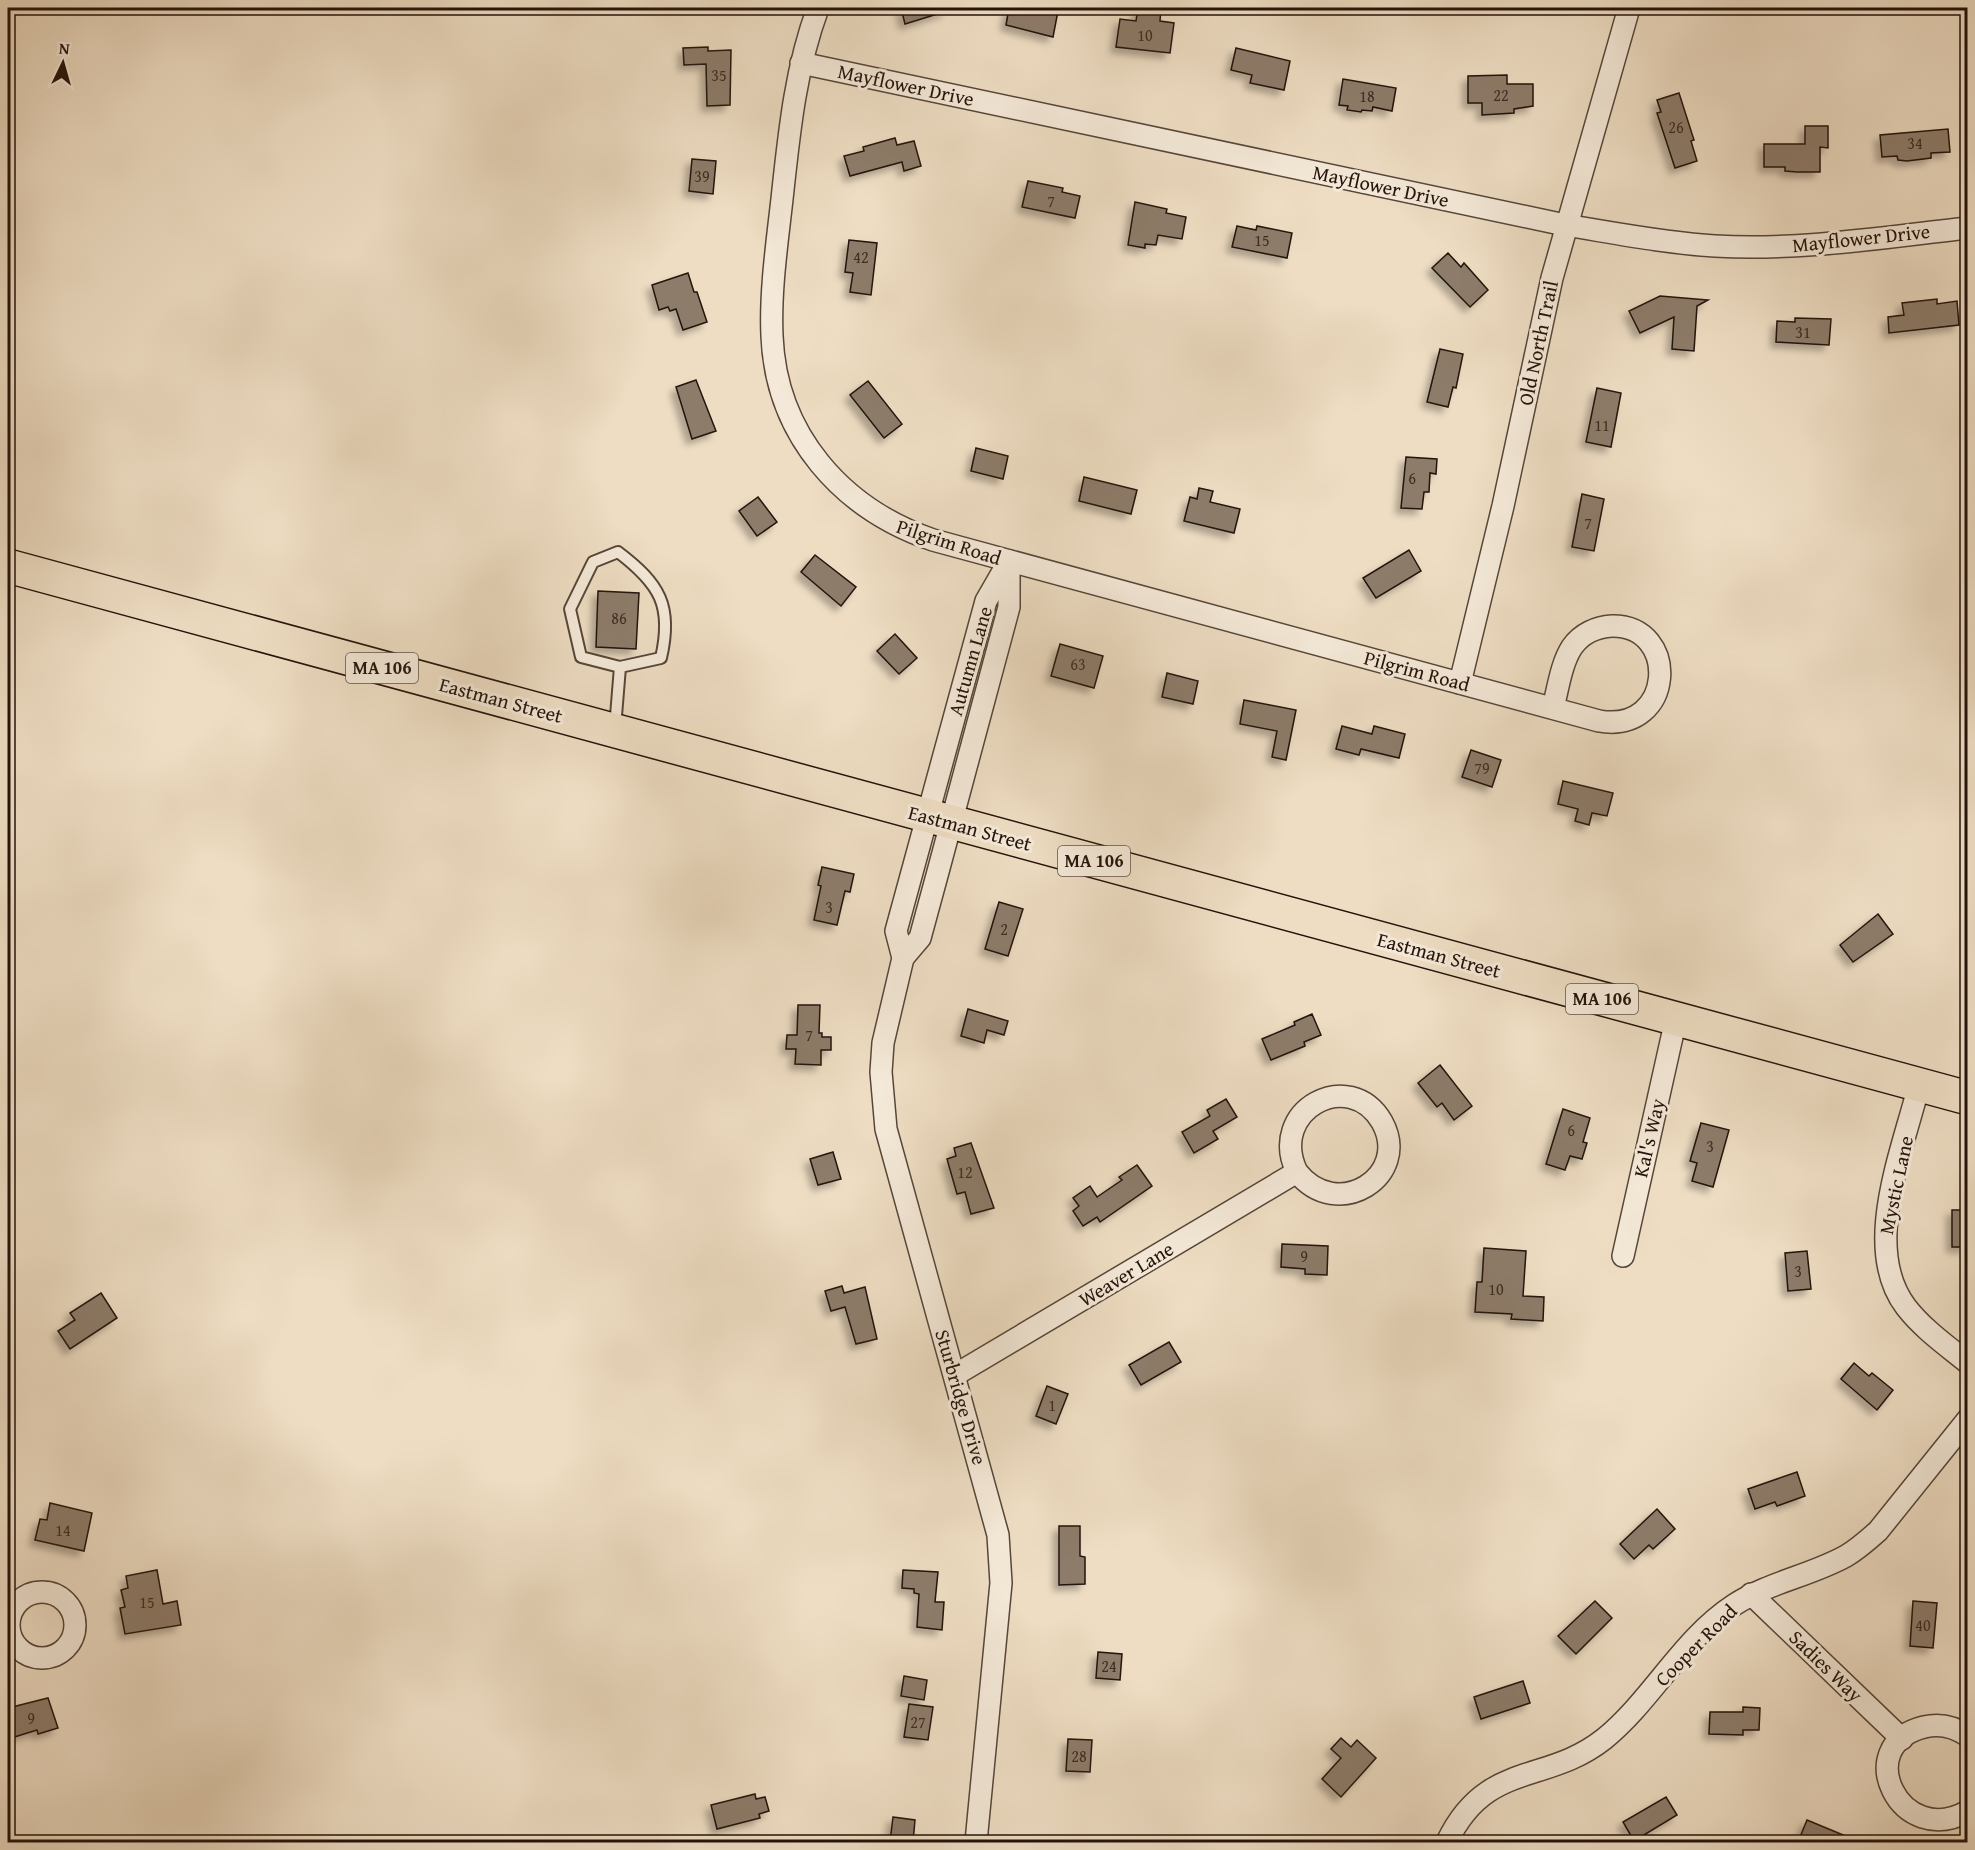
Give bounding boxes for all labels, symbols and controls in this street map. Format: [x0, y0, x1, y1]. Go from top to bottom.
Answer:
house number: 10 [1137, 23, 1153, 47]
north arrow [33, 33, 93, 93]
text: N [58, 36, 71, 61]
street label: Mayflower Drive [835, 56, 977, 113]
house number: 35 [711, 63, 727, 87]
house number: 22 [1493, 83, 1509, 107]
house number: 18 [1359, 84, 1375, 108]
house number: 26 [1668, 115, 1684, 139]
house number: 34 [1907, 131, 1923, 155]
street label: Mayflower Drive [1310, 157, 1452, 214]
house number: 39 [694, 164, 710, 188]
house number: 7 [1047, 189, 1055, 213]
street label: Mayflower Drive [1791, 216, 1931, 259]
house number: 15 [1254, 228, 1270, 252]
house number: 42 [853, 245, 869, 269]
street label: Old North Trail [1510, 277, 1565, 408]
house number: 31 [1795, 320, 1811, 344]
house number: 11 [1594, 413, 1610, 437]
house number: 6 [1408, 466, 1416, 490]
street label: Pilgrim Road [893, 511, 1005, 572]
house number: 7 [1584, 511, 1592, 535]
street label: Autumn Lane [940, 603, 999, 719]
house number: 86 [611, 606, 627, 630]
street label: Pilgrim Road [1361, 642, 1474, 699]
house number: 63 [1070, 652, 1086, 676]
road number: MA 106 [346, 653, 418, 683]
street label: Eastman Street [436, 669, 566, 730]
house number: 79 [1474, 756, 1490, 780]
street label: Eastman Street [905, 797, 1035, 858]
road number: MA 106 [1058, 846, 1130, 876]
house number: 3 [825, 895, 833, 919]
house number: 2 [1000, 917, 1008, 941]
street label: Eastman Street [1374, 924, 1504, 985]
road number: MA 106 [1566, 984, 1638, 1014]
house number: 7 [805, 1023, 813, 1047]
street label: Kal's Way [1625, 1096, 1672, 1180]
house number: 6 [1567, 1118, 1575, 1142]
street label: Mystic Lane [1871, 1133, 1920, 1237]
house number: 3 [1706, 1134, 1714, 1158]
house number: 12 [957, 1160, 973, 1184]
street label: Weaver Lane [1073, 1234, 1179, 1313]
house number: 9 [1300, 1244, 1308, 1268]
house number: 3 [1794, 1259, 1802, 1283]
house number: 10 [1488, 1277, 1504, 1301]
street label: Sturbridge Drive [928, 1326, 995, 1468]
house number: 1 [1048, 1393, 1056, 1417]
house number: 14 [55, 1518, 71, 1542]
house number: 15 [139, 1590, 155, 1614]
street label: Cooper Road [1648, 1597, 1744, 1692]
house number: 40 [1915, 1613, 1931, 1637]
street label: Sadies Way [1783, 1623, 1870, 1708]
house number: 24 [1101, 1654, 1117, 1678]
house number: 9 [27, 1706, 35, 1730]
house number: 27 [910, 1710, 926, 1734]
house number: 28 [1071, 1744, 1087, 1768]

